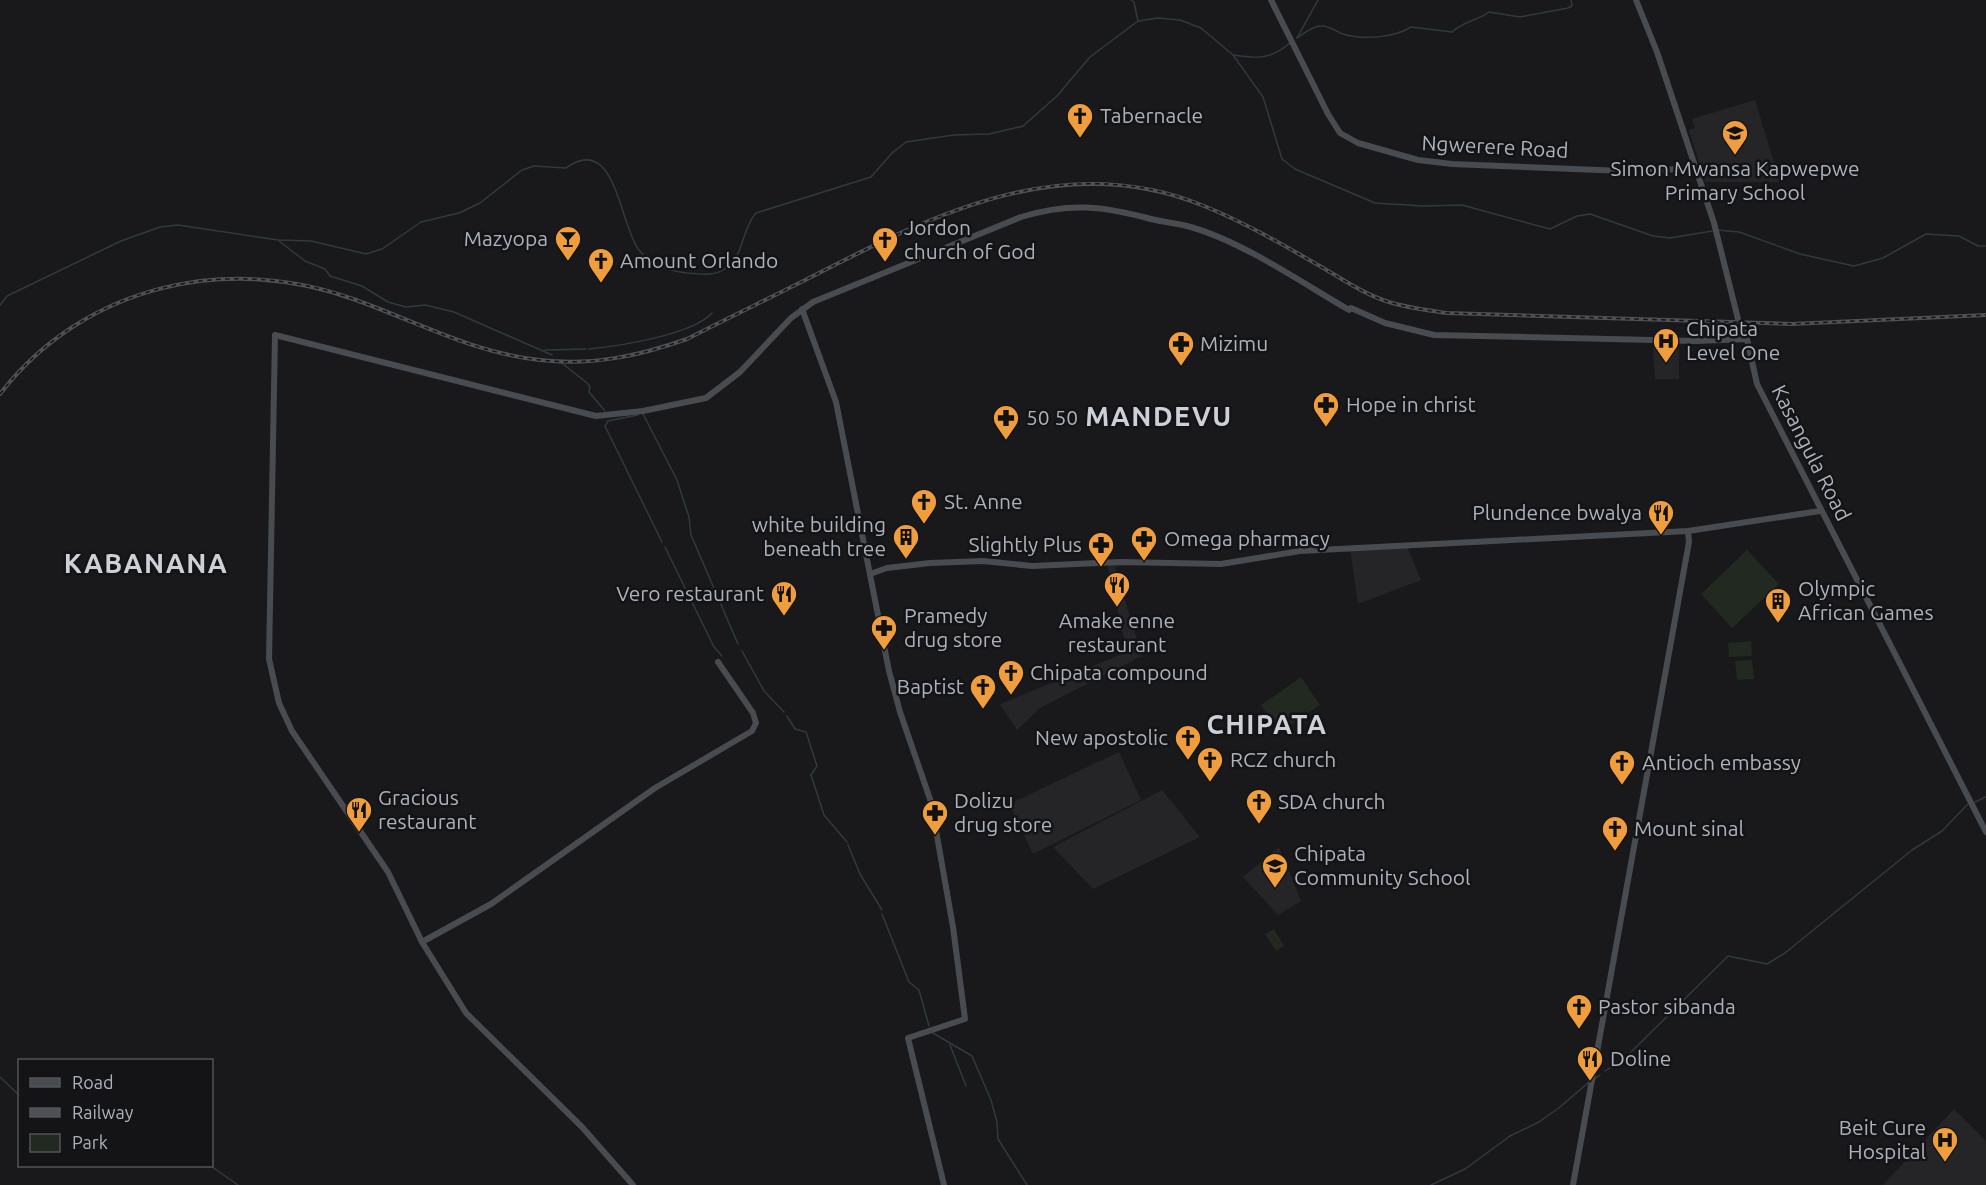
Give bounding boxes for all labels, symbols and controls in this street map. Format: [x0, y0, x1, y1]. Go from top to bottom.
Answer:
church icon: Tabernacle [1065, 101, 1095, 139]
place label: Tabernacle [1100, 103, 1203, 127]
school or university icon: Simon Mwansa Kapwepwe Primary School [1720, 118, 1750, 156]
street label: Ngwerere Road [1421, 130, 1569, 162]
place label: Simon Mwansa Kapwepwe Primary School [1610, 156, 1860, 204]
place label: Jordon church of God [904, 215, 1036, 263]
bar icon: Mazyopa [553, 224, 583, 262]
church icon: Jordon church of God [870, 225, 900, 263]
place label: Mazyopa [464, 226, 548, 250]
church icon: Amount Orlando [586, 246, 616, 284]
place label: Amount Orlando [620, 248, 778, 272]
place label: Chipata Level One [1686, 316, 1780, 364]
hospital icon: Chipata Level One [1651, 326, 1681, 364]
pharmacy icon: Mizimu [1166, 329, 1196, 367]
place label: Mizimu [1200, 331, 1268, 355]
street label: Kasangula Road [1767, 381, 1856, 524]
pharmacy icon: Hope in christ [1311, 390, 1341, 428]
place label: Hope in christ [1346, 392, 1476, 416]
district label: MANDEVU [1085, 401, 1233, 431]
pharmacy icon: 50 50 [991, 403, 1021, 441]
place label: 50 50 [1026, 405, 1078, 429]
church icon: St. Anne [909, 487, 939, 525]
place label: St. Anne [944, 489, 1023, 513]
restaurant icon: Plundence bwalya [1646, 498, 1676, 536]
place label: Plundence bwalya [1472, 500, 1642, 524]
place label: white building beneath tree [752, 512, 886, 560]
building icon: white building beneath tree [891, 522, 921, 560]
pharmacy icon: Omega pharmacy [1129, 524, 1159, 562]
place label: Omega pharmacy [1164, 526, 1330, 550]
pharmacy icon: Slightly Plus [1086, 530, 1116, 568]
place label: Slightly Plus [968, 532, 1082, 556]
district label: KABANANA [64, 548, 228, 578]
restaurant icon: Amake enne restaurant [1102, 570, 1132, 608]
place label: Olympic African Games [1798, 576, 1934, 624]
restaurant icon: Vero restaurant [769, 579, 799, 617]
place label: Vero restaurant [616, 581, 764, 605]
building icon: Olympic African Games [1763, 586, 1793, 624]
place label: Pramedy drug store [904, 603, 1002, 651]
place label: Amake enne restaurant [1059, 608, 1175, 656]
pharmacy icon: Pramedy drug store [869, 613, 899, 651]
church icon: Chipata compound [996, 658, 1026, 696]
place label: Chipata compound [1030, 660, 1208, 684]
church icon: Baptist [968, 672, 998, 710]
place label: Baptist [897, 674, 964, 698]
district label: CHIPATA [1207, 709, 1327, 739]
church icon: New apostolic [1173, 723, 1203, 761]
place label: New apostolic [1035, 725, 1168, 749]
church icon: RCZ church [1195, 745, 1225, 783]
place label: RCZ church [1230, 747, 1336, 771]
church icon: Antioch embassy [1607, 748, 1637, 786]
place label: Antioch embassy [1642, 750, 1801, 774]
place label: Gracious restaurant [378, 785, 477, 833]
church icon: SDA church [1244, 787, 1274, 825]
place label: Dolizu drug store [954, 788, 1052, 836]
place label: SDA church [1278, 789, 1386, 813]
restaurant icon: Gracious restaurant [344, 795, 374, 833]
pharmacy icon: Dolizu drug store [920, 798, 950, 836]
church icon: Mount sinal [1600, 814, 1630, 852]
place label: Mount sinal [1634, 816, 1744, 840]
place label: Chipata Community School [1294, 841, 1471, 889]
school or university icon: Chipata Community School [1260, 851, 1290, 889]
church icon: Pastor sibanda [1564, 992, 1594, 1030]
place label: Pastor sibanda [1598, 994, 1736, 1018]
restaurant icon: Doline [1575, 1044, 1605, 1082]
place label: Doline [1610, 1046, 1671, 1070]
legend [18, 1059, 213, 1167]
text: Road [72, 1072, 114, 1092]
text: Railway [72, 1102, 134, 1122]
place label: Beit Cure Hospital [1839, 1115, 1926, 1163]
hospital icon: Beit Cure Hospital [1930, 1125, 1960, 1163]
text: Park [72, 1132, 108, 1152]

